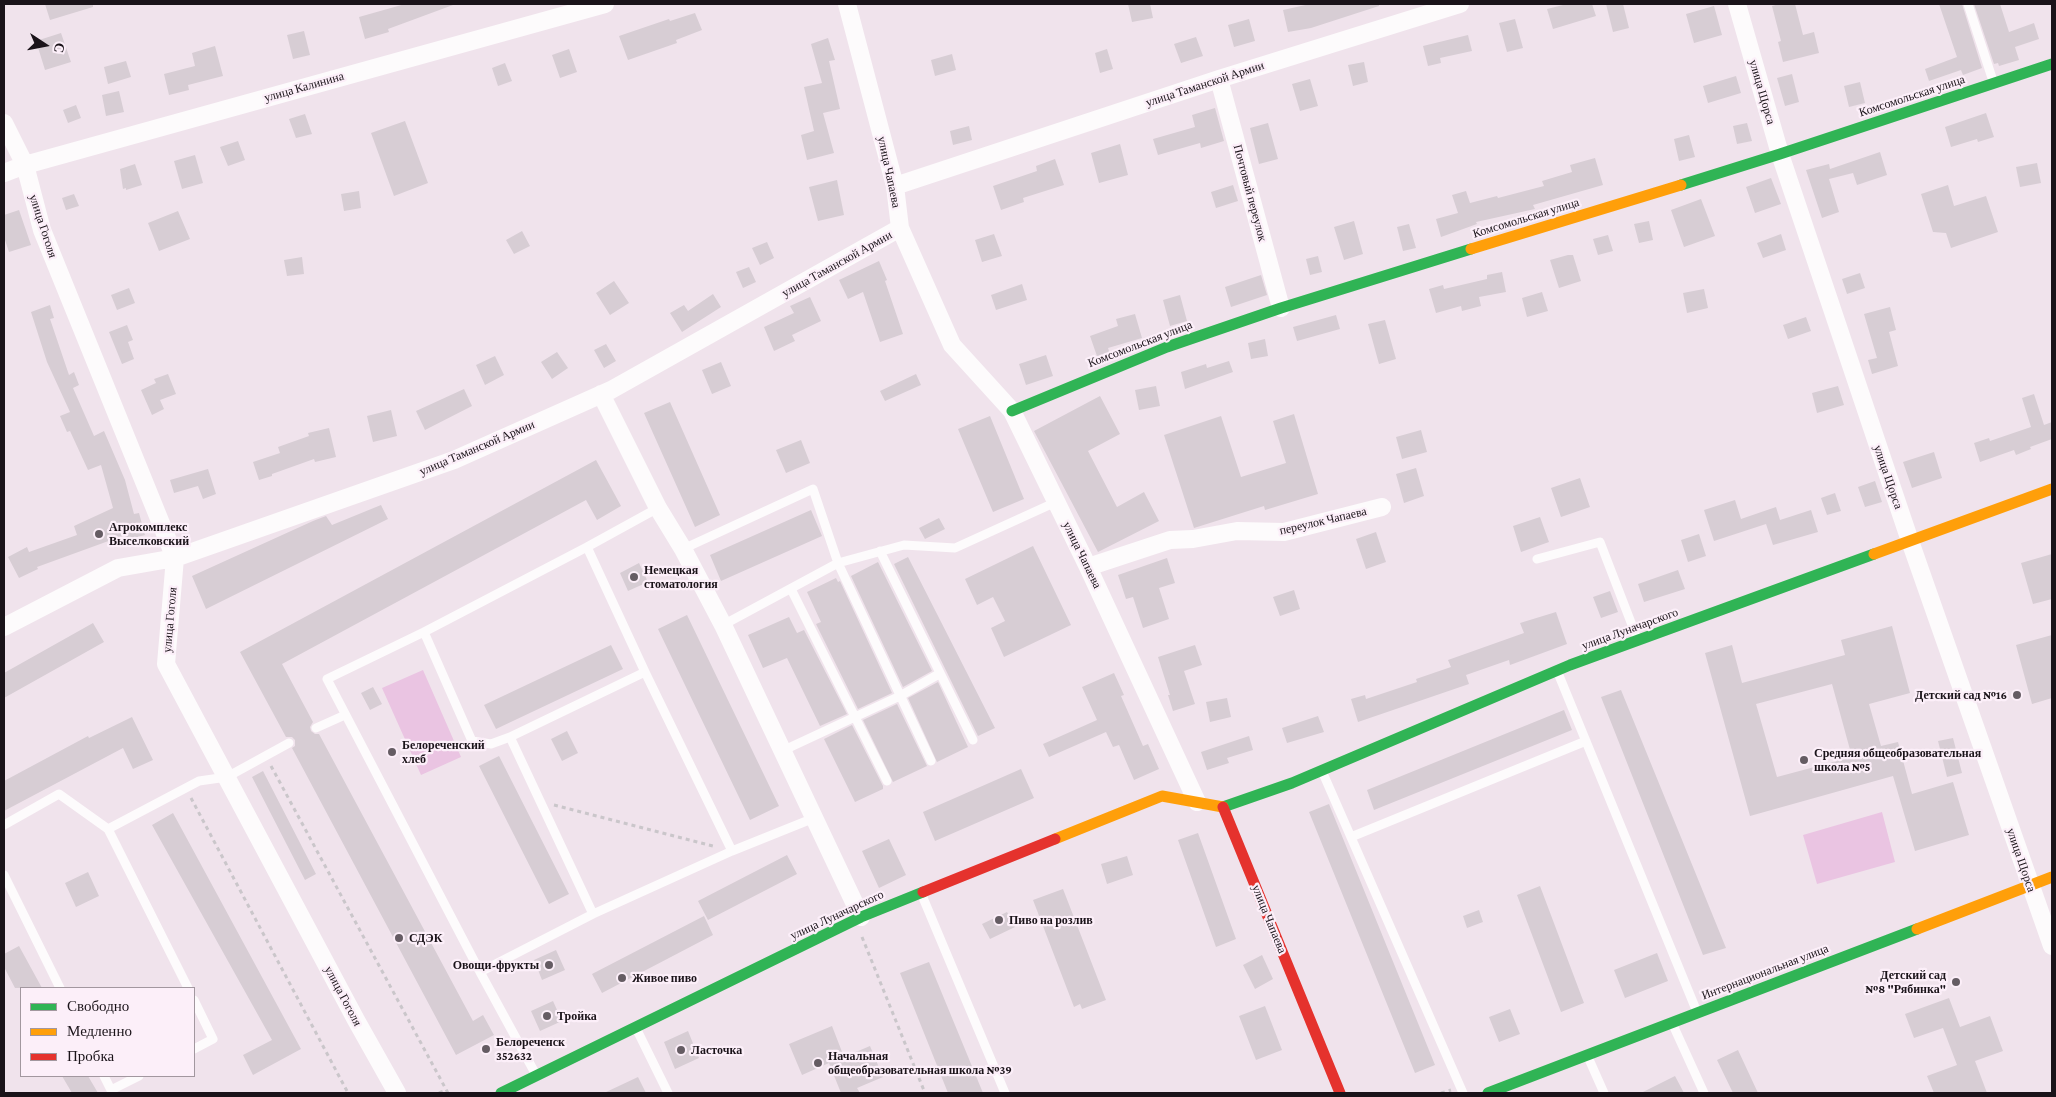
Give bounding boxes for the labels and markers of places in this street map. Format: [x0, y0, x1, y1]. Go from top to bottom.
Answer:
place label: Агрокомплекс Выселковский [109, 520, 189, 548]
marker: Агрокомплекс Выселковский [93, 528, 105, 540]
place label: Немецкая стоматология [644, 563, 718, 591]
marker: Немецкая стоматология [628, 571, 640, 583]
place label: Детский сад №16 [1915, 688, 2007, 702]
marker: Детский сад №16 [2011, 689, 2023, 701]
place label: Белореченский хлеб [402, 738, 485, 766]
marker: Белореченский хлеб [386, 746, 398, 758]
place label: Средняя общеобразовательная школа №5 [1814, 746, 1981, 774]
marker: Средняя общеобразовательная школа №5 [1798, 754, 1810, 766]
place label: Пиво на розлив [1009, 913, 1093, 927]
marker: Пиво на розлив [993, 914, 1005, 926]
place label: СДЭК [409, 931, 442, 945]
marker: СДЭК [393, 932, 405, 944]
place label: Овощи-фрукты [453, 958, 539, 972]
marker: Овощи-фрукты [543, 959, 555, 971]
place label: Детский сад №8 "Рябинка" [1865, 968, 1946, 996]
place label: Живое пиво [632, 971, 697, 985]
marker: Живое пиво [616, 972, 628, 984]
marker: Детский сад №8 "Рябинка" [1950, 976, 1962, 988]
place label: Тройка [557, 1009, 597, 1023]
marker: Тройка [541, 1010, 553, 1022]
place label: Белореченск 352632 [496, 1035, 565, 1063]
marker: Белореченск 352632 [480, 1043, 492, 1055]
place label: Ласточка [691, 1043, 742, 1057]
marker: Ласточка [675, 1044, 687, 1056]
place label: Начальная общеобразовательная школа №39 [828, 1049, 1012, 1077]
marker: Начальная общеобразовательная школа №39 [812, 1057, 824, 1069]

